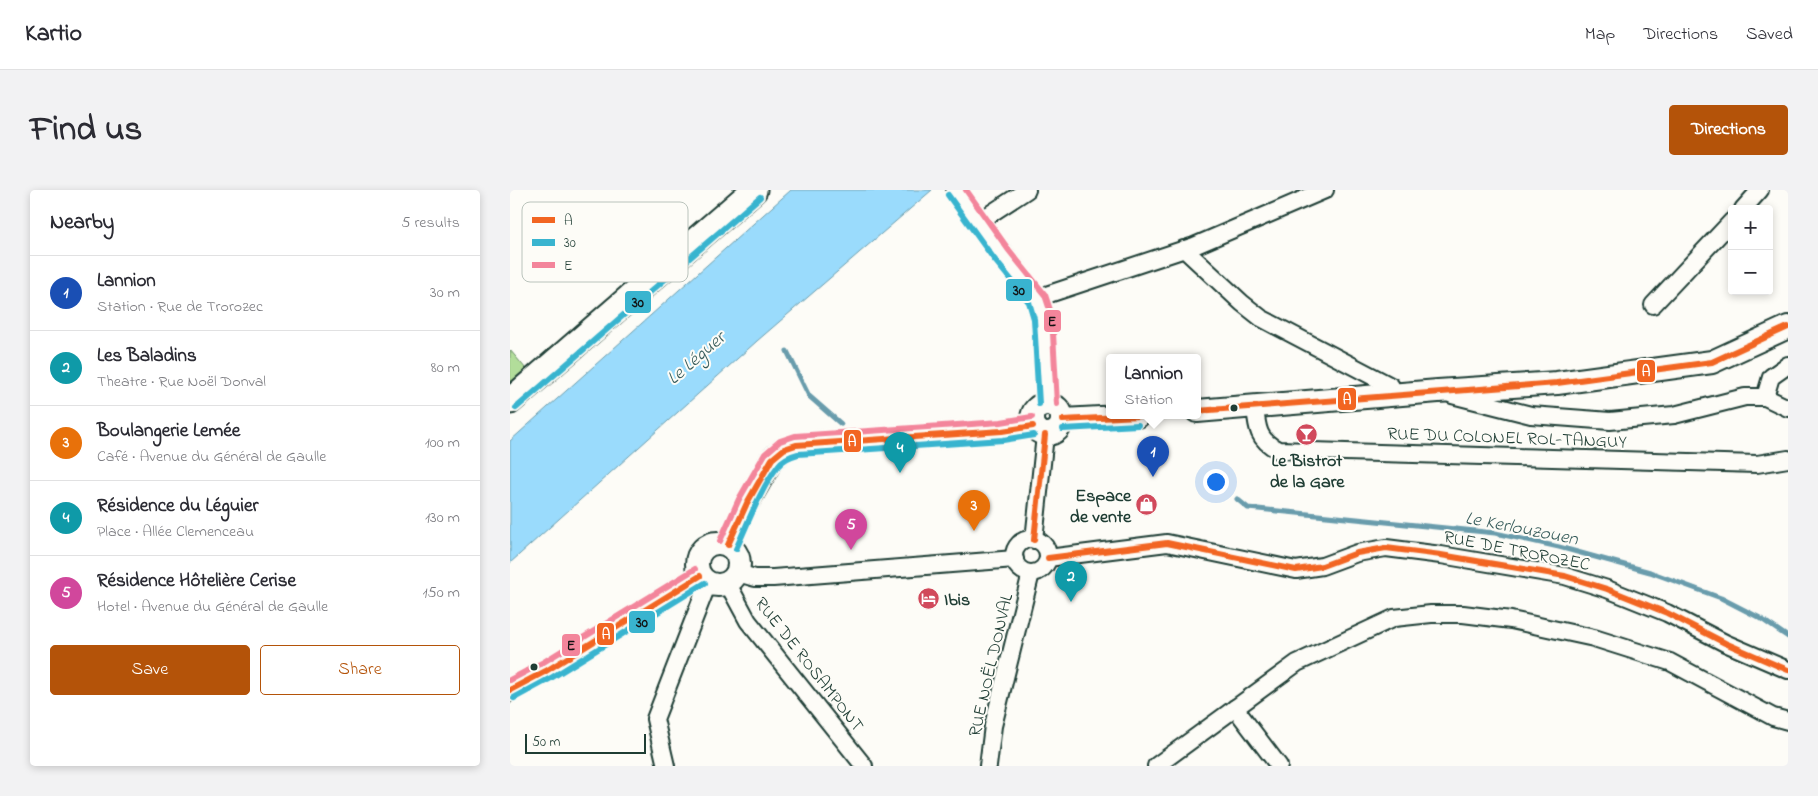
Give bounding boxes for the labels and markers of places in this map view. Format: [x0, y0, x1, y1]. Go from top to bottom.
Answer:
unlabelled marker [1229, 403, 1239, 413]
bar icon: Le Bistrot de la Gare [1295, 423, 1319, 447]
pin: 4 [884, 432, 916, 473]
pin: 1 [1137, 436, 1169, 477]
place label: Le Bistrot de la Gare [1270, 449, 1345, 496]
place label: Espace de vente [1070, 484, 1132, 531]
pin: 3 [958, 490, 990, 531]
shop icon: Espace de vente [1135, 493, 1159, 517]
pin: 5 [835, 509, 867, 550]
pin: 2 [1055, 561, 1087, 602]
hotel icon: Ibis [916, 587, 940, 611]
place label: Ibis [944, 588, 970, 614]
unlabelled marker [529, 662, 539, 672]

